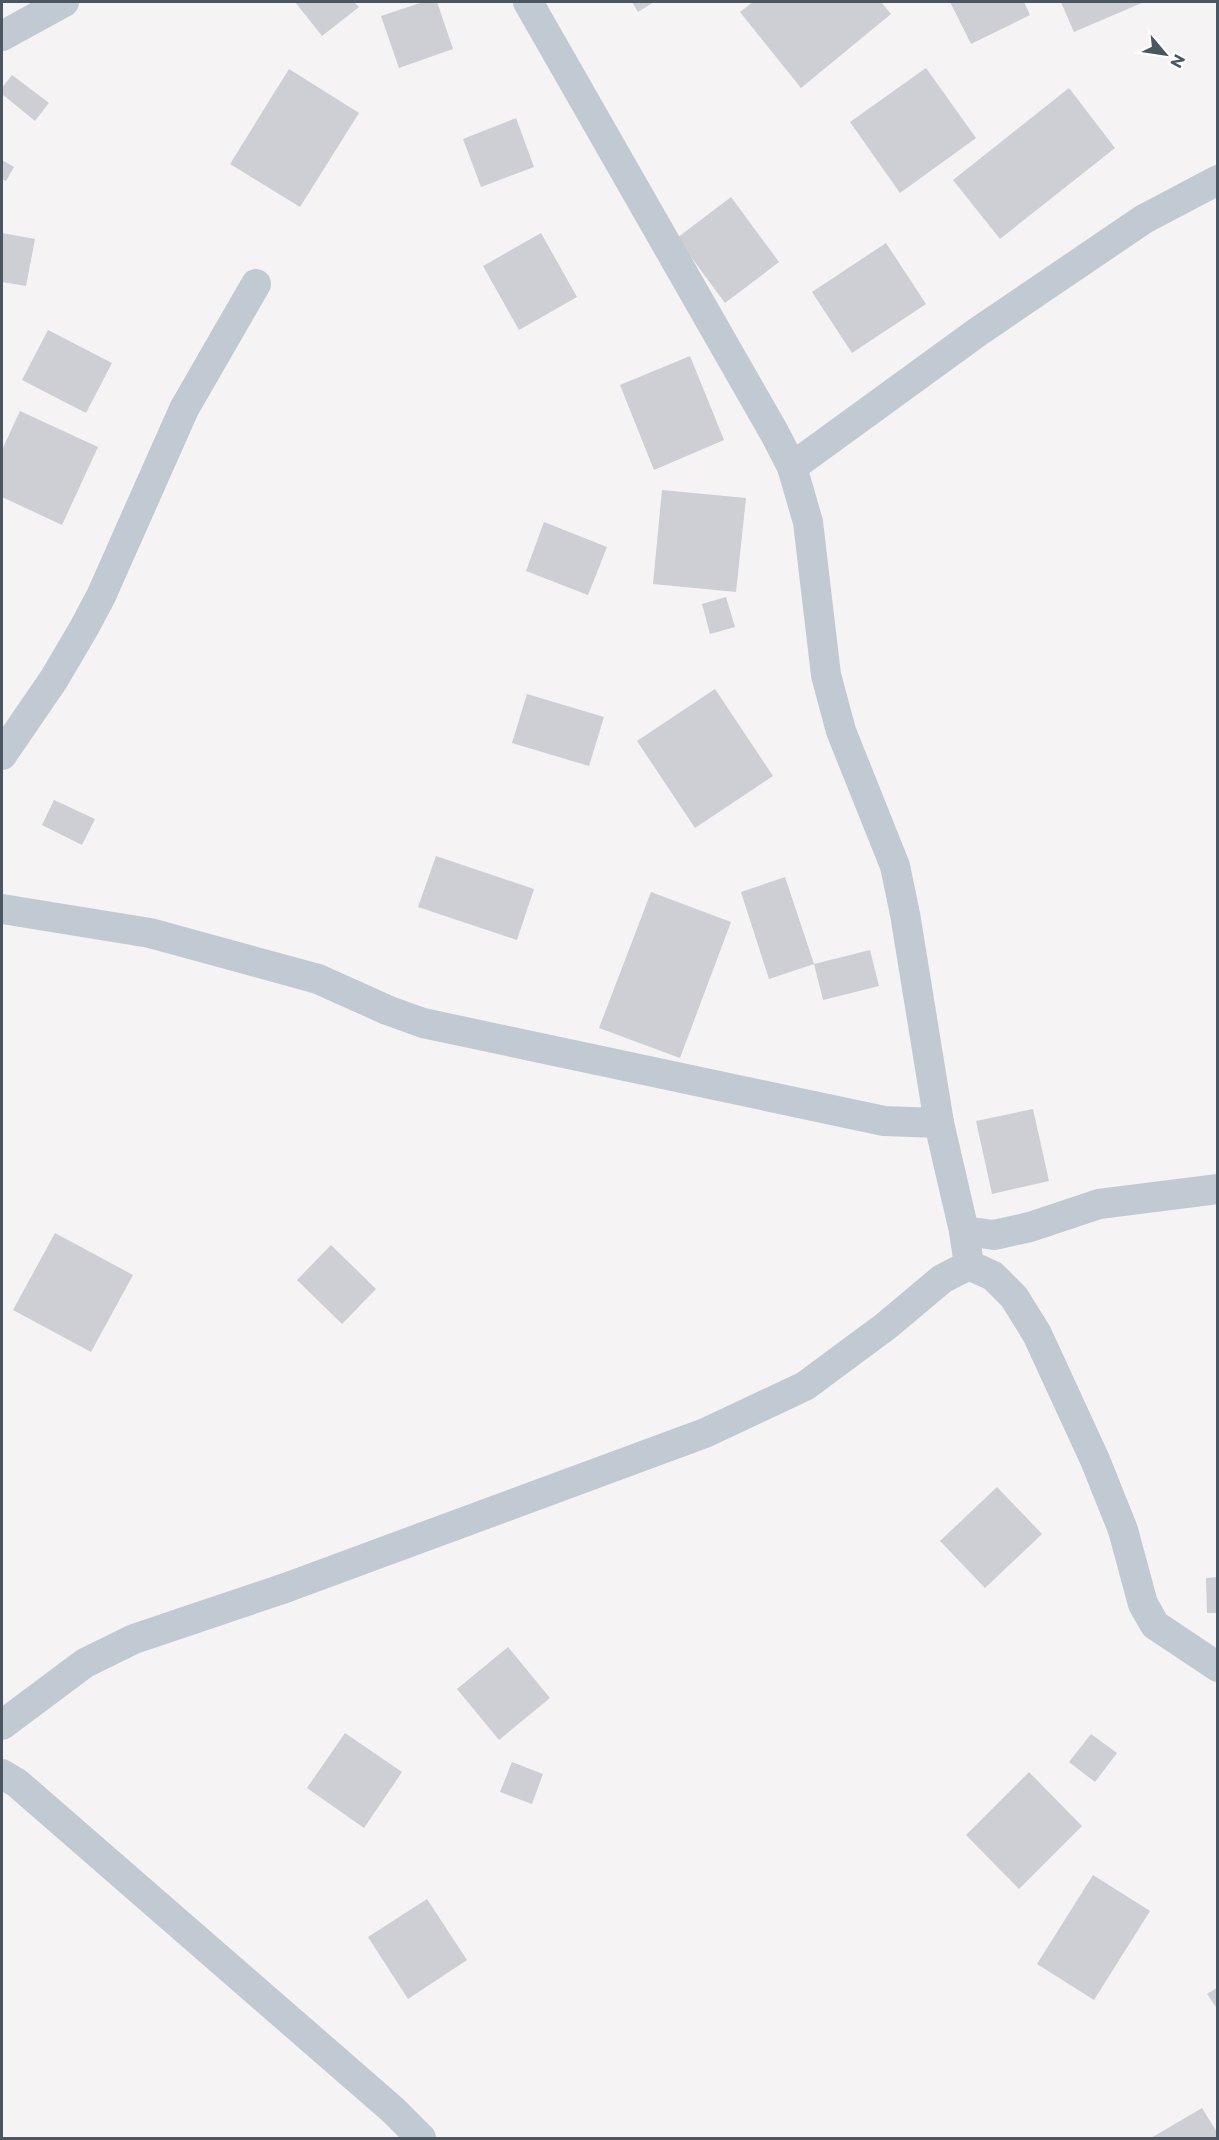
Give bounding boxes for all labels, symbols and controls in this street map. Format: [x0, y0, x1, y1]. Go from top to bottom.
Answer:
north arrow [1135, 24, 1195, 84]
text: N [1166, 51, 1189, 71]

